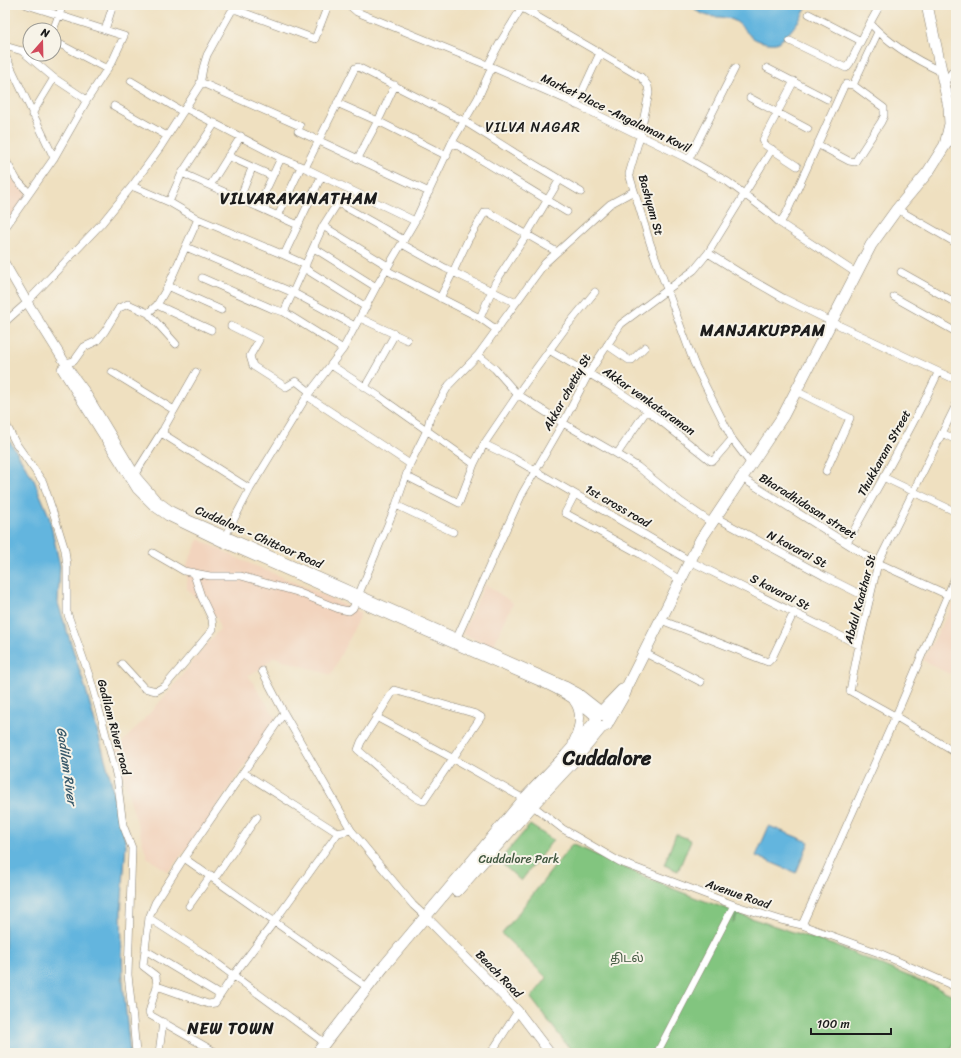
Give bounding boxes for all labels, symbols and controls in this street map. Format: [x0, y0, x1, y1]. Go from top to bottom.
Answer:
north arrow [22, 22, 62, 62]
text: N [37, 22, 52, 43]
street label: Market Place -Angalaman Kovil [537, 67, 695, 159]
district label: VILVA NAGAR [485, 115, 581, 140]
street label: Bashyam St [632, 172, 670, 238]
district label: VILVARAYANATHAM [220, 184, 378, 213]
district label: MANJAKUPPAM [699, 316, 826, 345]
street label: Akkar chetty St [536, 349, 597, 435]
street label: Akkar venkataraman [597, 360, 700, 442]
street label: Thukkaram Street [851, 406, 917, 500]
street label: Bharadhidasan street [755, 467, 861, 545]
street label: 1st cross road [581, 478, 656, 534]
street label: Cuddalore - Chittoor Road [192, 499, 328, 576]
street label: N kavarai St [763, 524, 831, 574]
street label: Abdul Kaathar St [837, 552, 882, 647]
street label: S kavarai St [746, 567, 814, 617]
street label: Gadilam River road [91, 677, 138, 779]
water label: Gadilam River [50, 726, 84, 809]
district label: Cuddalore [562, 741, 652, 776]
park label: Cuddalore Park [479, 848, 559, 870]
street label: Avenue Road [702, 872, 775, 916]
street label: Beach Road [470, 945, 528, 1004]
park label: திடல் [610, 947, 644, 969]
scale bar [811, 1010, 891, 1036]
text: 100 m [817, 1013, 850, 1035]
district label: NEW TOWN [186, 1014, 275, 1043]

